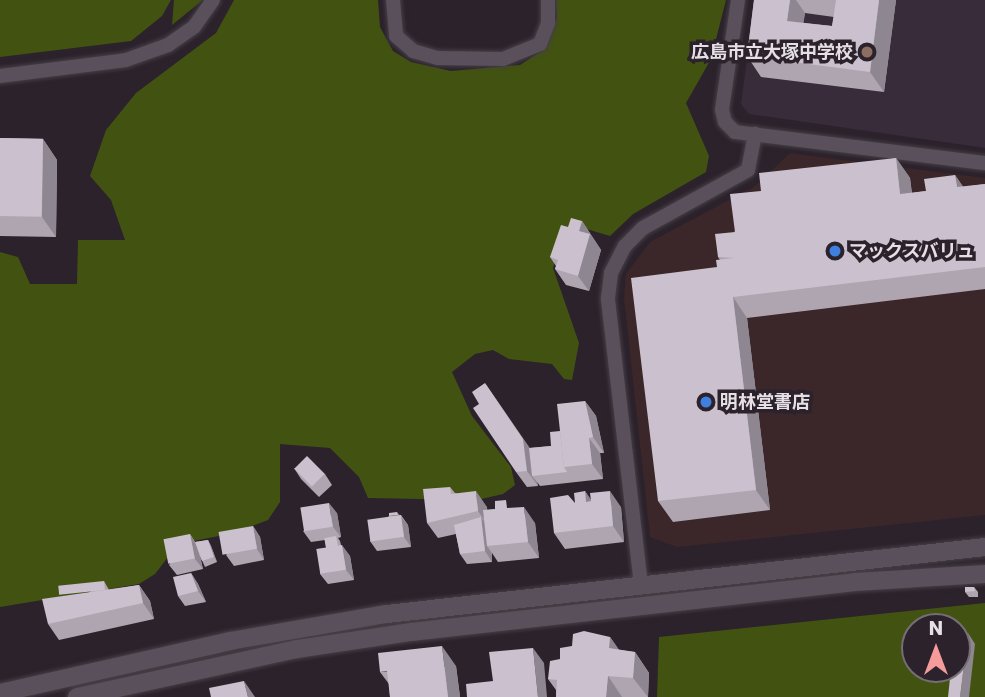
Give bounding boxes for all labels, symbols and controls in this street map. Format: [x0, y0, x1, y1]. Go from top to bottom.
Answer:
place label: 広島市立大塚中学校 [691, 41, 853, 63]
marker: 広島市立大塚中学校 [859, 44, 875, 60]
place label: マックスバリュ [849, 240, 975, 262]
marker: マックスバリュ [827, 243, 843, 259]
place label: 明林堂書店 [720, 391, 810, 413]
marker: 明林堂書店 [698, 394, 714, 410]
north arrow [901, 613, 971, 683]
text: N [929, 615, 943, 642]

